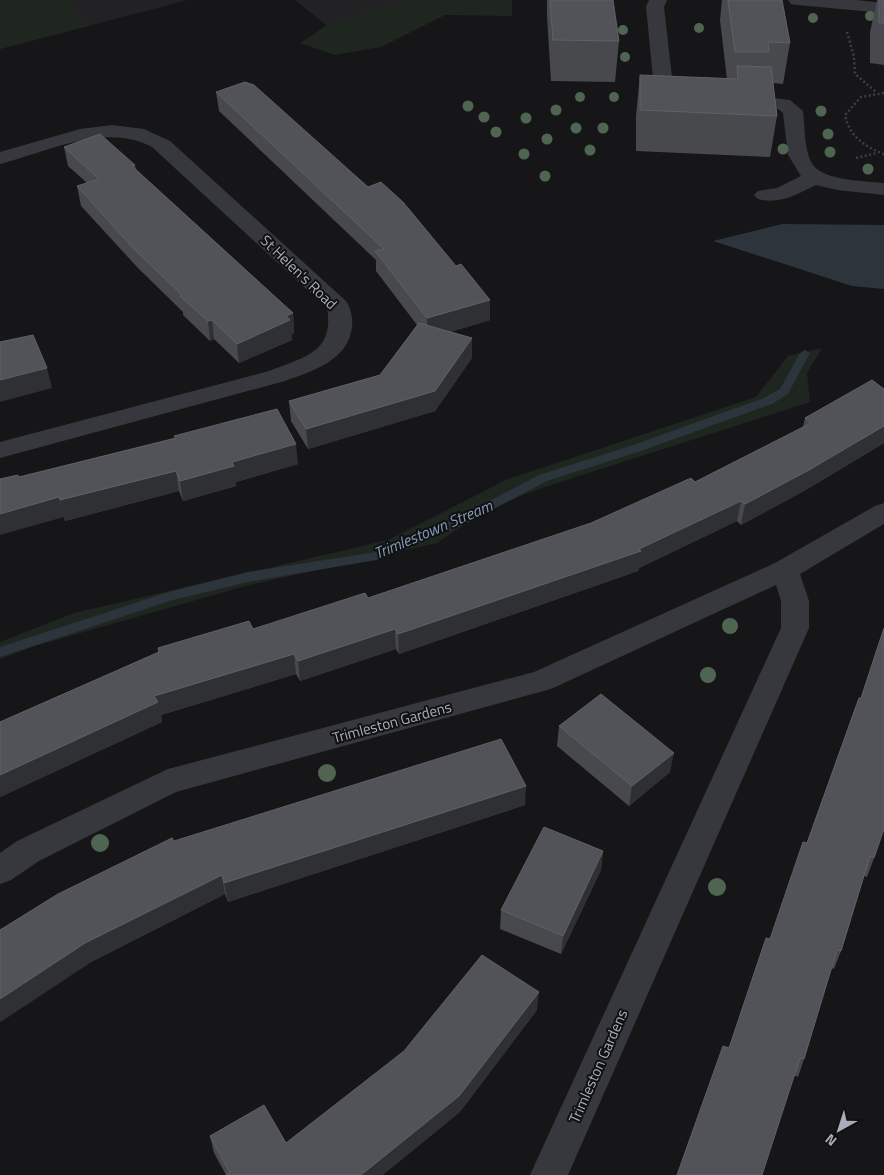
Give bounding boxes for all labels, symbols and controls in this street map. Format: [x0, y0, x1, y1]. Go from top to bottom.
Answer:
street label: St Helen's Road [255, 229, 343, 315]
water label: Trimlestown Stream [370, 493, 496, 565]
street label: Trimleston Gardens [330, 695, 454, 749]
street label: Trimleston Gardens [563, 1005, 633, 1127]
north arrow [814, 1105, 864, 1155]
text: N [820, 1129, 841, 1152]

